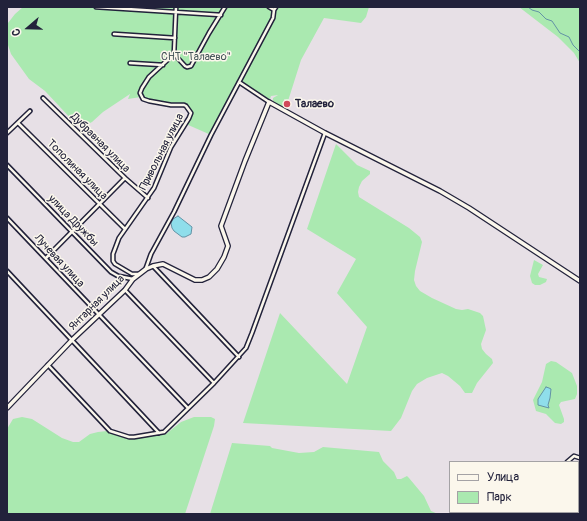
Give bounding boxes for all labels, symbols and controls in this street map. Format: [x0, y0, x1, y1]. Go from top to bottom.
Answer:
north arrow [8, 8, 48, 48]
text: С [9, 27, 24, 38]
park label: СНТ "Талаево" [161, 50, 231, 64]
place label: Талаево [295, 97, 334, 111]
marker: Талаево [282, 99, 292, 109]
street label: Дубравная улица [67, 110, 133, 176]
street label: Привольная улица [137, 111, 187, 193]
street label: Тополиная улица [44, 137, 110, 203]
street label: улица Дружбы [45, 192, 101, 250]
street label: Лучевая улица [31, 232, 87, 290]
street label: Янтарная улица [66, 272, 128, 334]
legend [449, 461, 579, 513]
text: Улица [487, 470, 519, 485]
text: Парк [487, 490, 512, 505]

